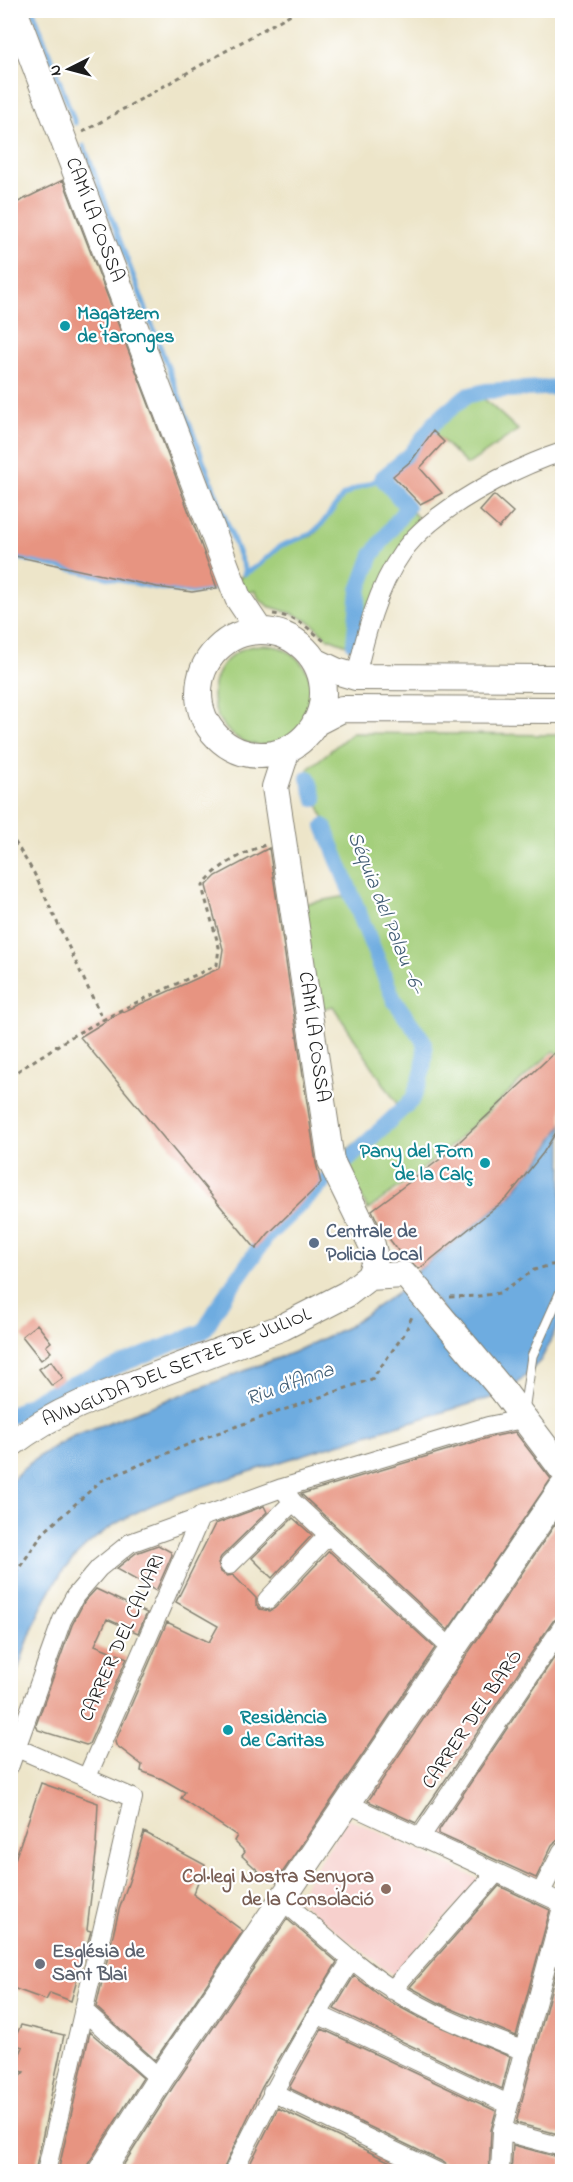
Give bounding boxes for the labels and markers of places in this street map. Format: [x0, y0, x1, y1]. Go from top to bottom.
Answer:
place label: Magatzem de taronges [77, 300, 174, 353]
marker: Magatzem de taronges [58, 319, 72, 333]
place label: Pany del Forn de la Calç [360, 1138, 474, 1190]
marker: Pany del Forn de la Calç [478, 1156, 492, 1170]
place label: Centrale de Policia Local [326, 1218, 422, 1270]
marker: Centrale de Policia Local [307, 1236, 321, 1250]
place label: Residència de Caritas [240, 1704, 327, 1756]
marker: Residència de Caritas [221, 1723, 235, 1737]
place label: Col·legi Nostra Senyora de la Consolació [182, 1863, 374, 1915]
marker: Col·legi Nostra Senyora de la Consolació [379, 1882, 393, 1896]
place label: Església de Sant Blai [52, 1938, 146, 1990]
marker: Església de Sant Blai [33, 1957, 47, 1971]

